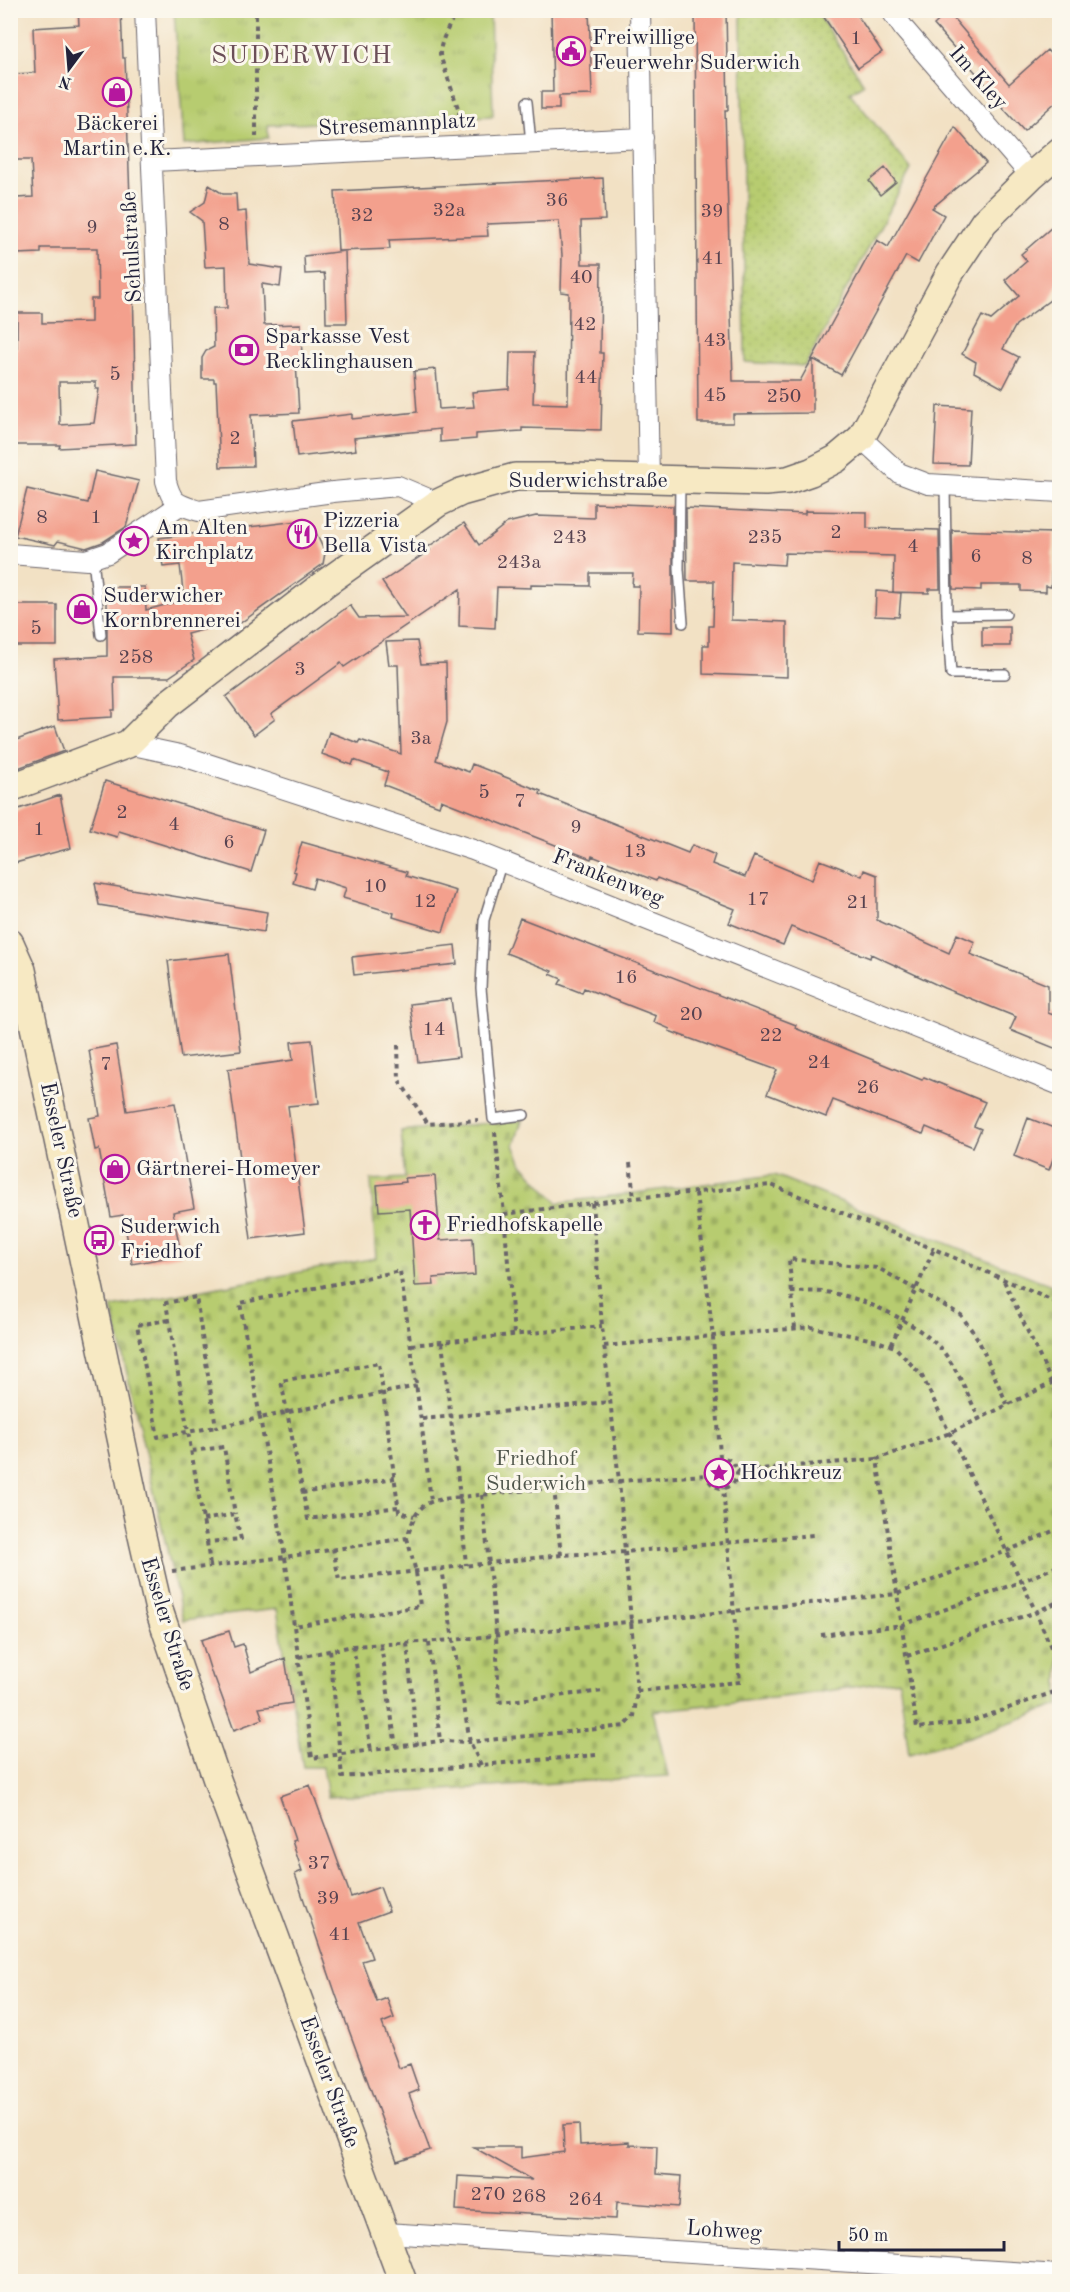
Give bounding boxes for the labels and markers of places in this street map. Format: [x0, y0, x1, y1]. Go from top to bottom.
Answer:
place label: Freiwillige Feuerwehr Suderwich [592, 27, 800, 74]
public building icon: Freiwillige Feuerwehr Suderwich [555, 35, 587, 67]
shop icon: Bäckerei Martin e.K. [101, 76, 133, 108]
place label: Bäckerei Martin e.K. [62, 113, 172, 160]
place label: Sparkasse Vest Recklinghausen [265, 326, 414, 373]
bank icon: Sparkasse Vest Recklinghausen [228, 334, 260, 366]
place label: Pizzeria Bella Vista [323, 510, 427, 557]
place label: Am Alten Kirchplatz [155, 517, 254, 564]
restaurant icon: Pizzeria Bella Vista [286, 518, 318, 550]
place icon: Am Alten Kirchplatz [118, 525, 150, 557]
place label: Suderwicher Kornbrennerei [103, 585, 241, 632]
shop icon: Suderwicher Kornbrennerei [66, 593, 98, 625]
shop icon: Gärtnerei-Homeyer [99, 1153, 131, 1185]
place label: Gärtnerei-Homeyer [136, 1158, 320, 1180]
church icon: Friedhofskapelle [409, 1209, 441, 1241]
place label: Friedhofskapelle [446, 1214, 603, 1236]
place label: Suderwich Friedhof [120, 1216, 221, 1263]
bus stop icon: Suderwich Friedhof [83, 1224, 115, 1256]
place icon: Hochkreuz [703, 1457, 735, 1489]
place label: Hochkreuz [740, 1462, 842, 1484]

